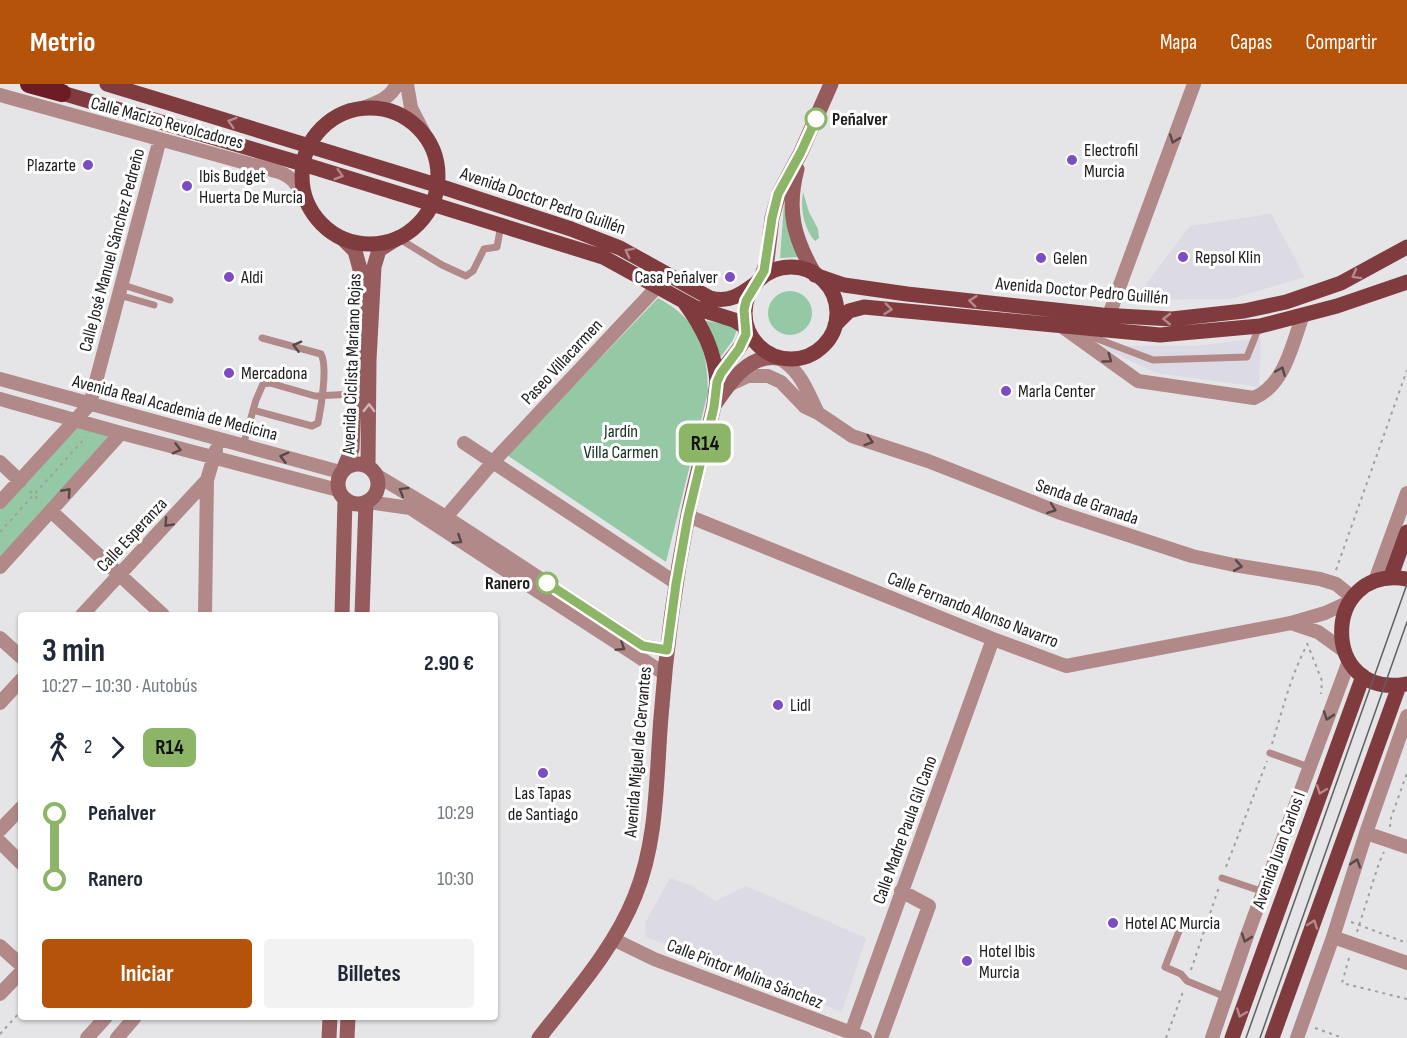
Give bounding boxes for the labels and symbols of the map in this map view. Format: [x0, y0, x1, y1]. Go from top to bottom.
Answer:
street label: Calle Macizo Revolcadores [88, 93, 246, 153]
marker: Peñalver [805, 108, 827, 130]
place label: Peñalver [832, 109, 888, 130]
one-way arrow [227, 117, 238, 129]
one-way arrow [1169, 133, 1181, 144]
place label: Electrofil Murcia [1084, 140, 1138, 182]
street label: Calle José Manuel Sánchez Pedreño [75, 146, 149, 354]
marker: Electrofil Murcia [1065, 153, 1079, 167]
place label: Plazarte [27, 155, 76, 176]
marker: Plazarte [81, 158, 95, 172]
street label: Avenida Doctor Pedro Guillén [457, 163, 628, 239]
place label: Ibis Budget Huerta De Murcia [199, 166, 303, 208]
one-way arrow [333, 168, 344, 181]
marker: Ibis Budget Huerta De Murcia [180, 179, 194, 193]
place label: Repsol Klin [1195, 247, 1261, 268]
one-way arrow [624, 248, 635, 260]
place label: Gelen [1053, 248, 1088, 269]
marker: Repsol Klin [1176, 250, 1190, 264]
marker: Gelen [1034, 251, 1048, 265]
place label: Aldi [240, 267, 263, 288]
place label: Casa Peñalver [634, 267, 718, 288]
one-way arrow [1351, 268, 1362, 279]
marker: Aldi [222, 270, 236, 284]
marker: Casa Peñalver [723, 270, 737, 284]
street label: Avenida Ciclista Mariano Rojas [338, 273, 366, 456]
street label: Avenida Doctor Pedro Guillén [994, 273, 1169, 309]
one-way arrow [969, 295, 978, 308]
one-way arrow [883, 302, 892, 315]
one-way arrow [1163, 312, 1172, 325]
street label: Paseo Villacarmen [517, 315, 607, 409]
one-way arrow [292, 341, 302, 354]
one-way arrow [1101, 352, 1112, 363]
place label: Mercadona [241, 363, 307, 384]
marker: Mercadona [222, 366, 236, 380]
one-way arrow [1274, 366, 1286, 377]
street label: Avenida Real Academia de Medicina [69, 370, 280, 445]
place label: Marla Center [1018, 381, 1095, 402]
marker: Marla Center [999, 384, 1013, 398]
one-way arrow [363, 403, 375, 412]
park label: Jardín Villa Carmen [584, 421, 658, 463]
line badge: R14 [670, 424, 740, 462]
one-way arrow [863, 434, 874, 447]
one-way arrow [172, 441, 182, 454]
one-way arrow [279, 452, 290, 464]
street label: Senda de Granada [1033, 475, 1141, 529]
one-way arrow [399, 487, 409, 498]
one-way arrow [60, 488, 71, 499]
street label: Calle Esperanza [92, 494, 172, 576]
one-way arrow [1046, 502, 1056, 515]
one-way arrow [164, 516, 175, 527]
one-way arrow [452, 532, 462, 544]
one-way arrow [1233, 559, 1243, 572]
street label: Calle Fernando Alonso Navarro [884, 568, 1062, 652]
marker: Ranero [536, 572, 558, 594]
place label: Ranero [485, 573, 530, 594]
one-way arrow [615, 639, 626, 650]
street label: Avenida Miguel de Cervantes [620, 666, 656, 839]
place label: Lidl [790, 695, 811, 716]
marker: Lidl [771, 698, 785, 712]
one-way arrow [1323, 710, 1335, 721]
street label: Calle Madre Paula Gil Cano [868, 753, 942, 907]
marker: Las Tapas de Santiago [536, 766, 550, 780]
place label: Las Tapas de Santiago [508, 783, 578, 825]
one-way arrow [1316, 784, 1329, 795]
street label: Avenida Juan Carlos I [1248, 789, 1310, 912]
one-way arrow [1349, 858, 1362, 869]
place label: Hotel AC Murcia [1125, 913, 1220, 934]
marker: Hotel AC Murcia [1106, 916, 1120, 930]
one-way arrow [1306, 919, 1319, 930]
one-way arrow [1241, 932, 1254, 943]
street label: Calle Pintor Molina Sánchez [664, 935, 826, 1014]
place label: Hotel Ibis Murcia [979, 941, 1035, 983]
marker: Hotel Ibis Murcia [960, 954, 974, 968]
one-way arrow [1235, 1007, 1248, 1018]

